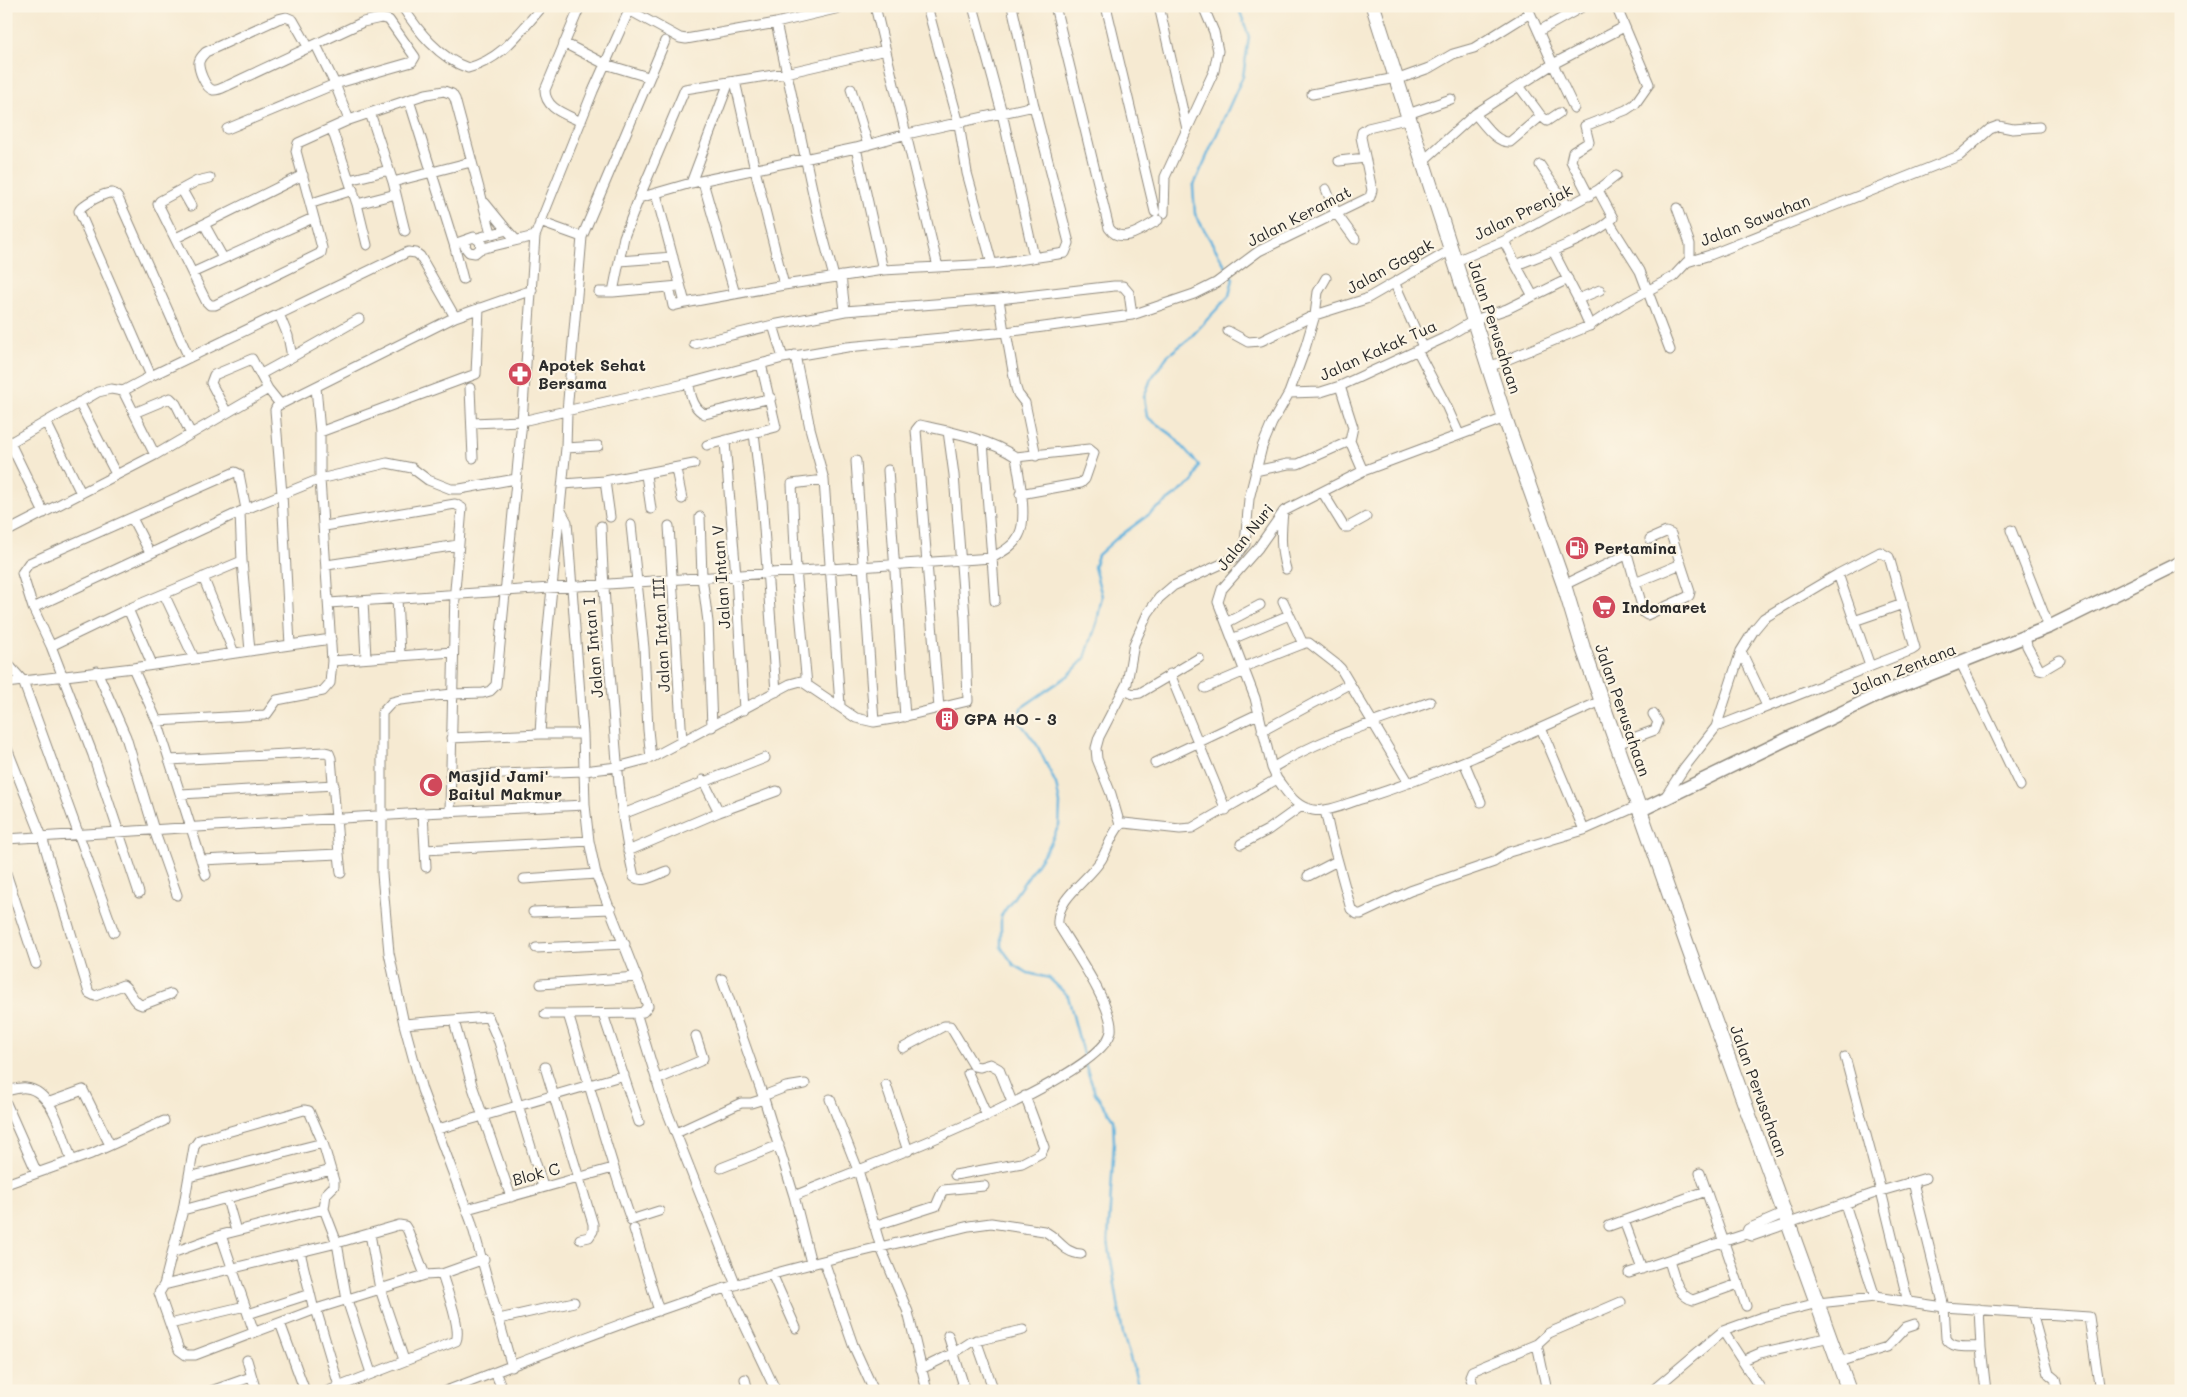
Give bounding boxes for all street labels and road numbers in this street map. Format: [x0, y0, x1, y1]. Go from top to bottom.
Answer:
street label: Jalan Prenjak [1470, 179, 1576, 244]
street label: Jalan Keramat [1243, 180, 1354, 251]
street label: Jalan Sawahan [1697, 189, 1813, 250]
street label: Jalan Gagak [1343, 233, 1437, 298]
street label: Jalan Perusahaan [1464, 258, 1527, 396]
street label: Jalan Kakak Tua [1316, 314, 1440, 385]
street label: Jalan Nuri [1211, 499, 1278, 574]
street label: Jalan Intan V [706, 524, 735, 630]
street label: Jalan Intan III [647, 577, 674, 693]
street label: Jalan Intan I [578, 597, 607, 699]
street label: Jalan Zentana [1847, 638, 1959, 699]
street label: Jalan Perusahaan [1591, 641, 1656, 779]
street label: Jalan Perusahaan [1726, 1022, 1793, 1160]
street label: Blok C [510, 1157, 562, 1190]

